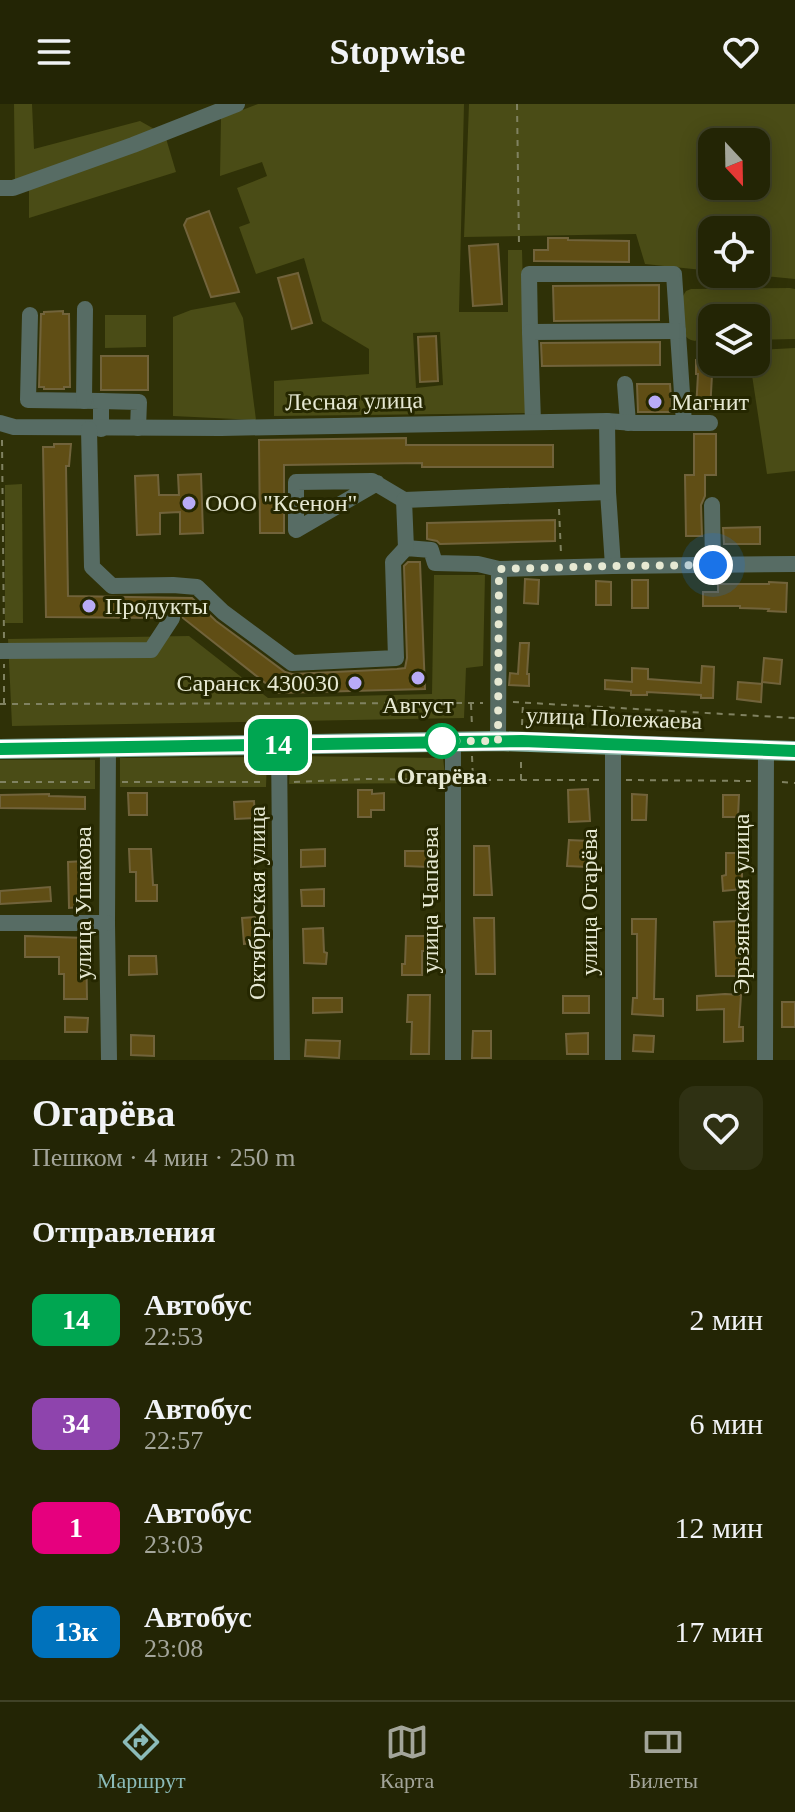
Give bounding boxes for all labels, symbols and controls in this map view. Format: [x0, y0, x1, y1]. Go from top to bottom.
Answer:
icon: menu [32, 30, 76, 74]
icon: heart [719, 30, 763, 74]
text: Stopwise [329, 32, 466, 72]
north arrow [698, 128, 770, 200]
map controls [698, 128, 770, 376]
button: locate [698, 216, 770, 288]
button: layers [698, 304, 770, 376]
street label: Лесная улица [285, 387, 423, 415]
place label: Магнит [671, 389, 750, 415]
marker: Магнит [646, 393, 664, 411]
place label: ООО "Ксенон" [205, 490, 357, 516]
marker: ООО "Ксенон" [180, 494, 198, 512]
your location [693, 545, 733, 585]
place label: Продукты [105, 593, 208, 619]
marker: Продукты [80, 597, 98, 615]
marker: Август [409, 669, 427, 687]
place label: Саранск 430030 [177, 670, 339, 696]
marker: Саранск 430030 [346, 674, 364, 692]
place label: Август [382, 692, 454, 718]
street label: улица Полежаева [525, 702, 703, 734]
line badge: 14 [242, 719, 314, 771]
marker: Огарёва [425, 724, 459, 758]
text: 14 [264, 729, 292, 760]
place label: Огарёва [397, 763, 487, 789]
street label: Октябрьская улица [244, 806, 270, 1000]
street label: Эрьзянская улица [728, 813, 754, 995]
street label: улица Ушакова [70, 826, 96, 980]
street label: улица Чапаева [417, 826, 443, 974]
street label: улица Огарёва [576, 828, 602, 976]
button: heart [679, 1086, 763, 1170]
text: Огарёва [32, 1092, 175, 1134]
text: Пешком · 4 мин · 250 m [32, 1143, 295, 1172]
text: Отправления [32, 1215, 216, 1248]
text: Автобус [144, 1288, 252, 1321]
text: 2 мин [689, 1303, 763, 1336]
text: 14 [62, 1304, 90, 1335]
text: 22:53 [144, 1322, 203, 1351]
text: Автобус [144, 1392, 252, 1425]
text: 6 мин [689, 1407, 763, 1440]
text: 34 [62, 1408, 90, 1439]
text: 22:57 [144, 1426, 203, 1455]
text: Автобус [144, 1496, 252, 1529]
text: 12 мин [674, 1511, 763, 1544]
text: 1 [69, 1512, 83, 1543]
text: 23:03 [144, 1530, 203, 1559]
text: Автобус [144, 1600, 252, 1633]
text: 17 мин [674, 1615, 763, 1648]
text: 13к [54, 1616, 98, 1647]
text: 23:08 [144, 1634, 203, 1663]
tab: Маршрут [97, 1720, 186, 1794]
tab: Карта [380, 1720, 434, 1794]
tab: Билеты [628, 1720, 698, 1794]

